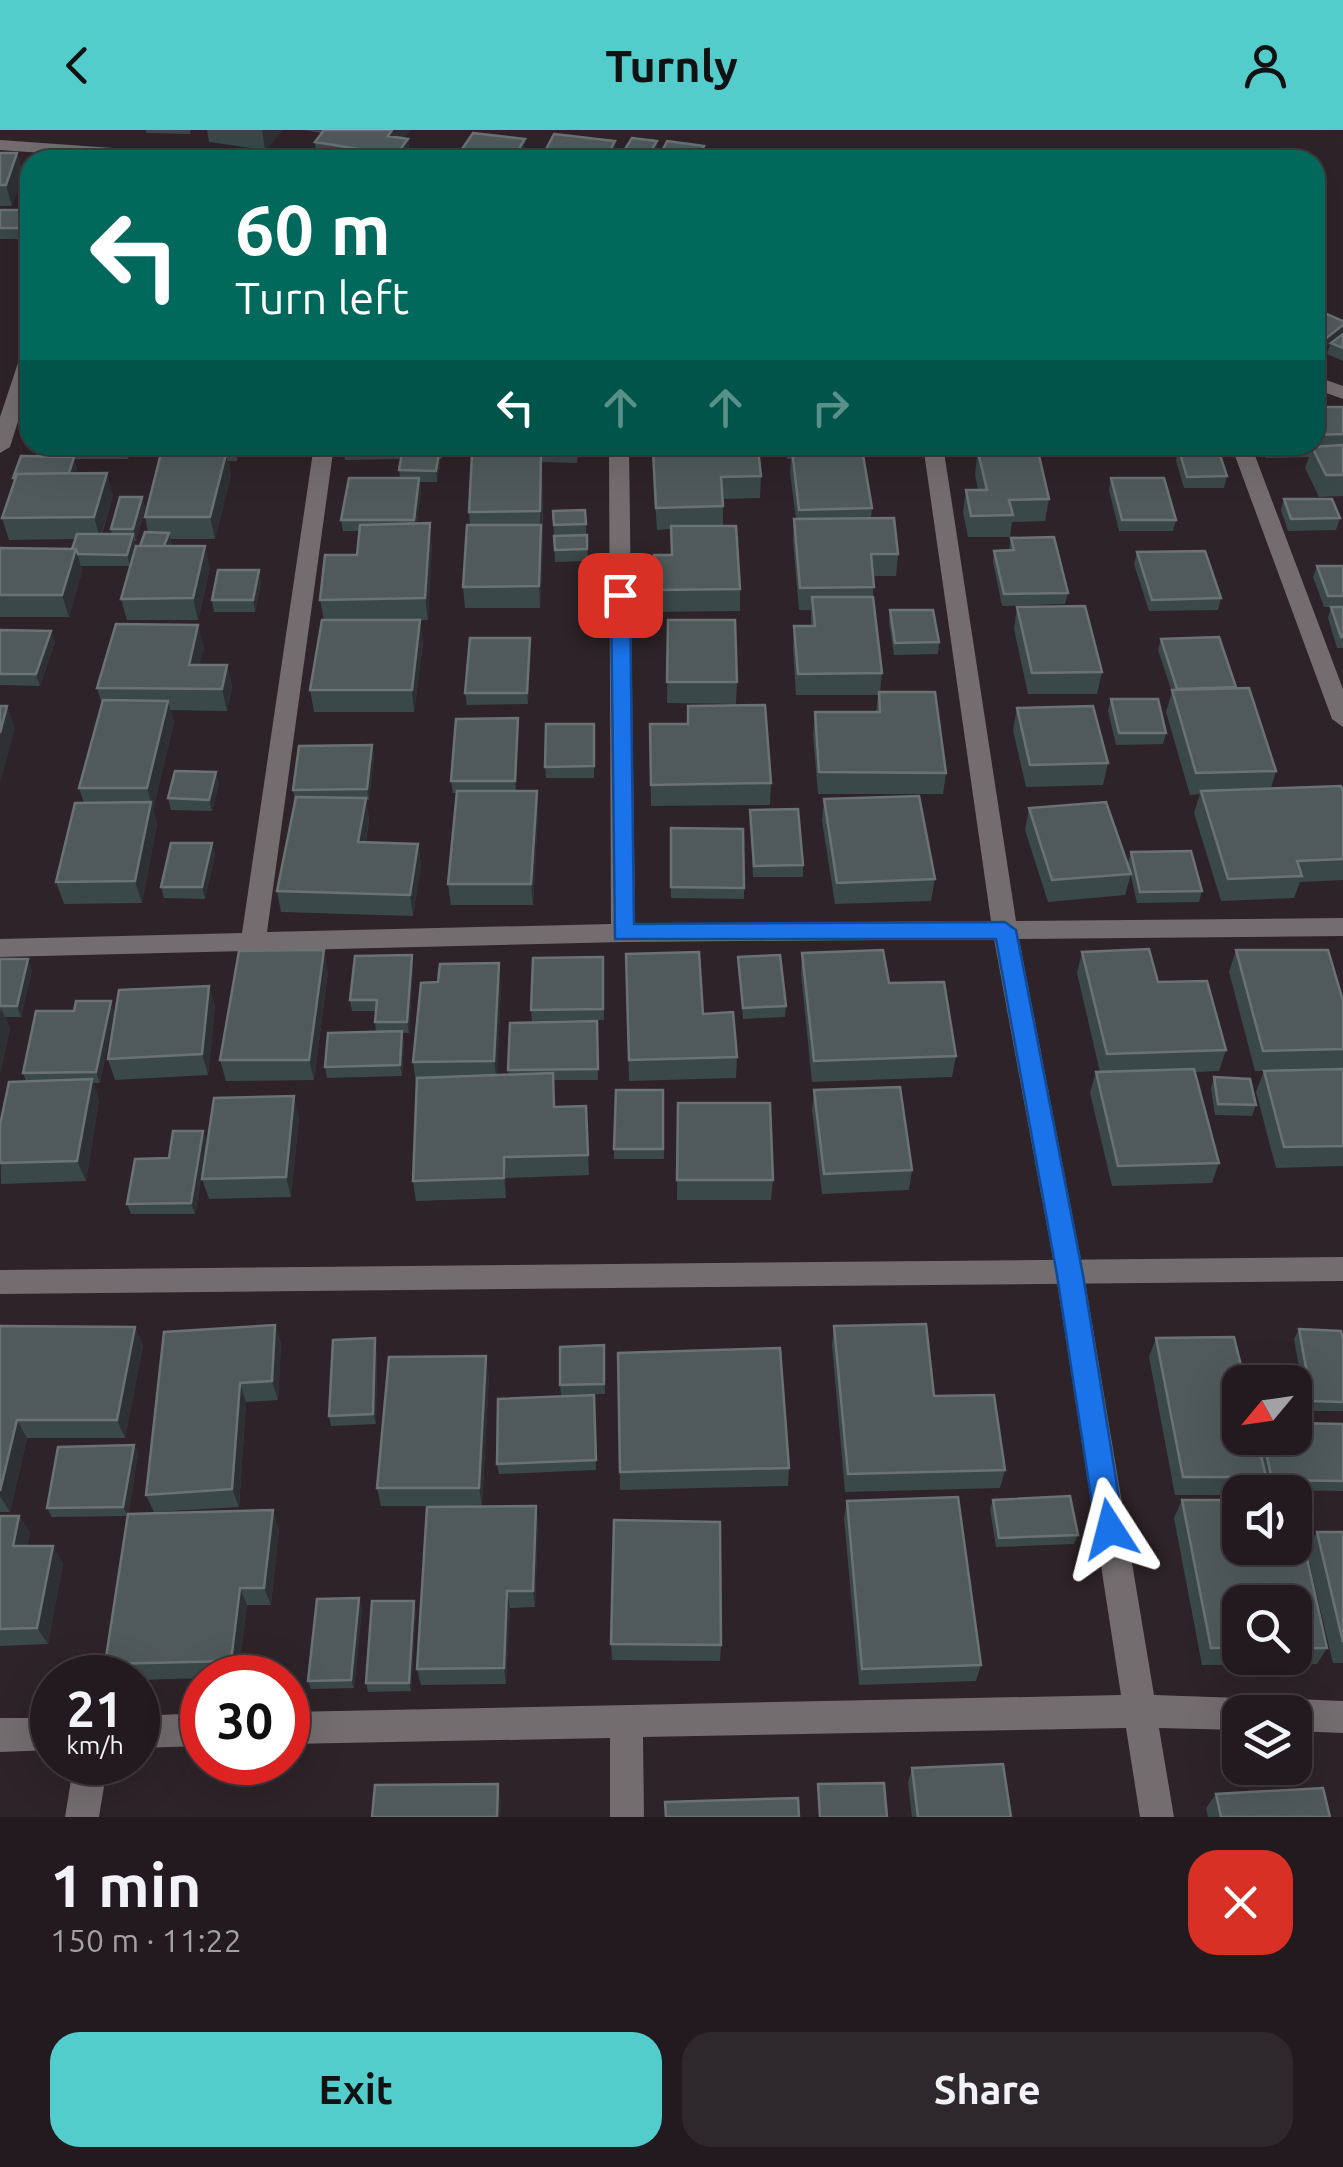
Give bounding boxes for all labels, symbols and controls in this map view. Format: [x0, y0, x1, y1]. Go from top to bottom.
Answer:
icon: back [50, 38, 105, 93]
icon: person [1238, 38, 1293, 93]
text: Turnly [605, 40, 738, 91]
icon: left [70, 190, 200, 320]
text: 60 m [235, 190, 391, 268]
text: Turn left [235, 272, 409, 323]
icon: left [488, 380, 543, 435]
icon: ahead [593, 380, 648, 435]
icon: ahead [698, 380, 753, 435]
icon: right [803, 380, 858, 435]
pin [578, 553, 663, 638]
icon: arrive [593, 568, 648, 623]
north arrow [1222, 1365, 1312, 1455]
map controls [1222, 1365, 1312, 1785]
button: sound [1222, 1475, 1312, 1565]
position arrow [1058, 1477, 1162, 1581]
button: search [1222, 1585, 1312, 1675]
speed limit sign: 30 [180, 1655, 310, 1785]
text: 21 [67, 1680, 123, 1736]
button: layers [1222, 1695, 1312, 1785]
text: km/h [66, 1731, 124, 1759]
button: close [1188, 1850, 1293, 1955]
text: 1 min [50, 1851, 202, 1918]
text: 150 m · 11:22 [50, 1922, 242, 1958]
button: Exit [50, 2032, 662, 2147]
button: Share [682, 2032, 1293, 2147]

